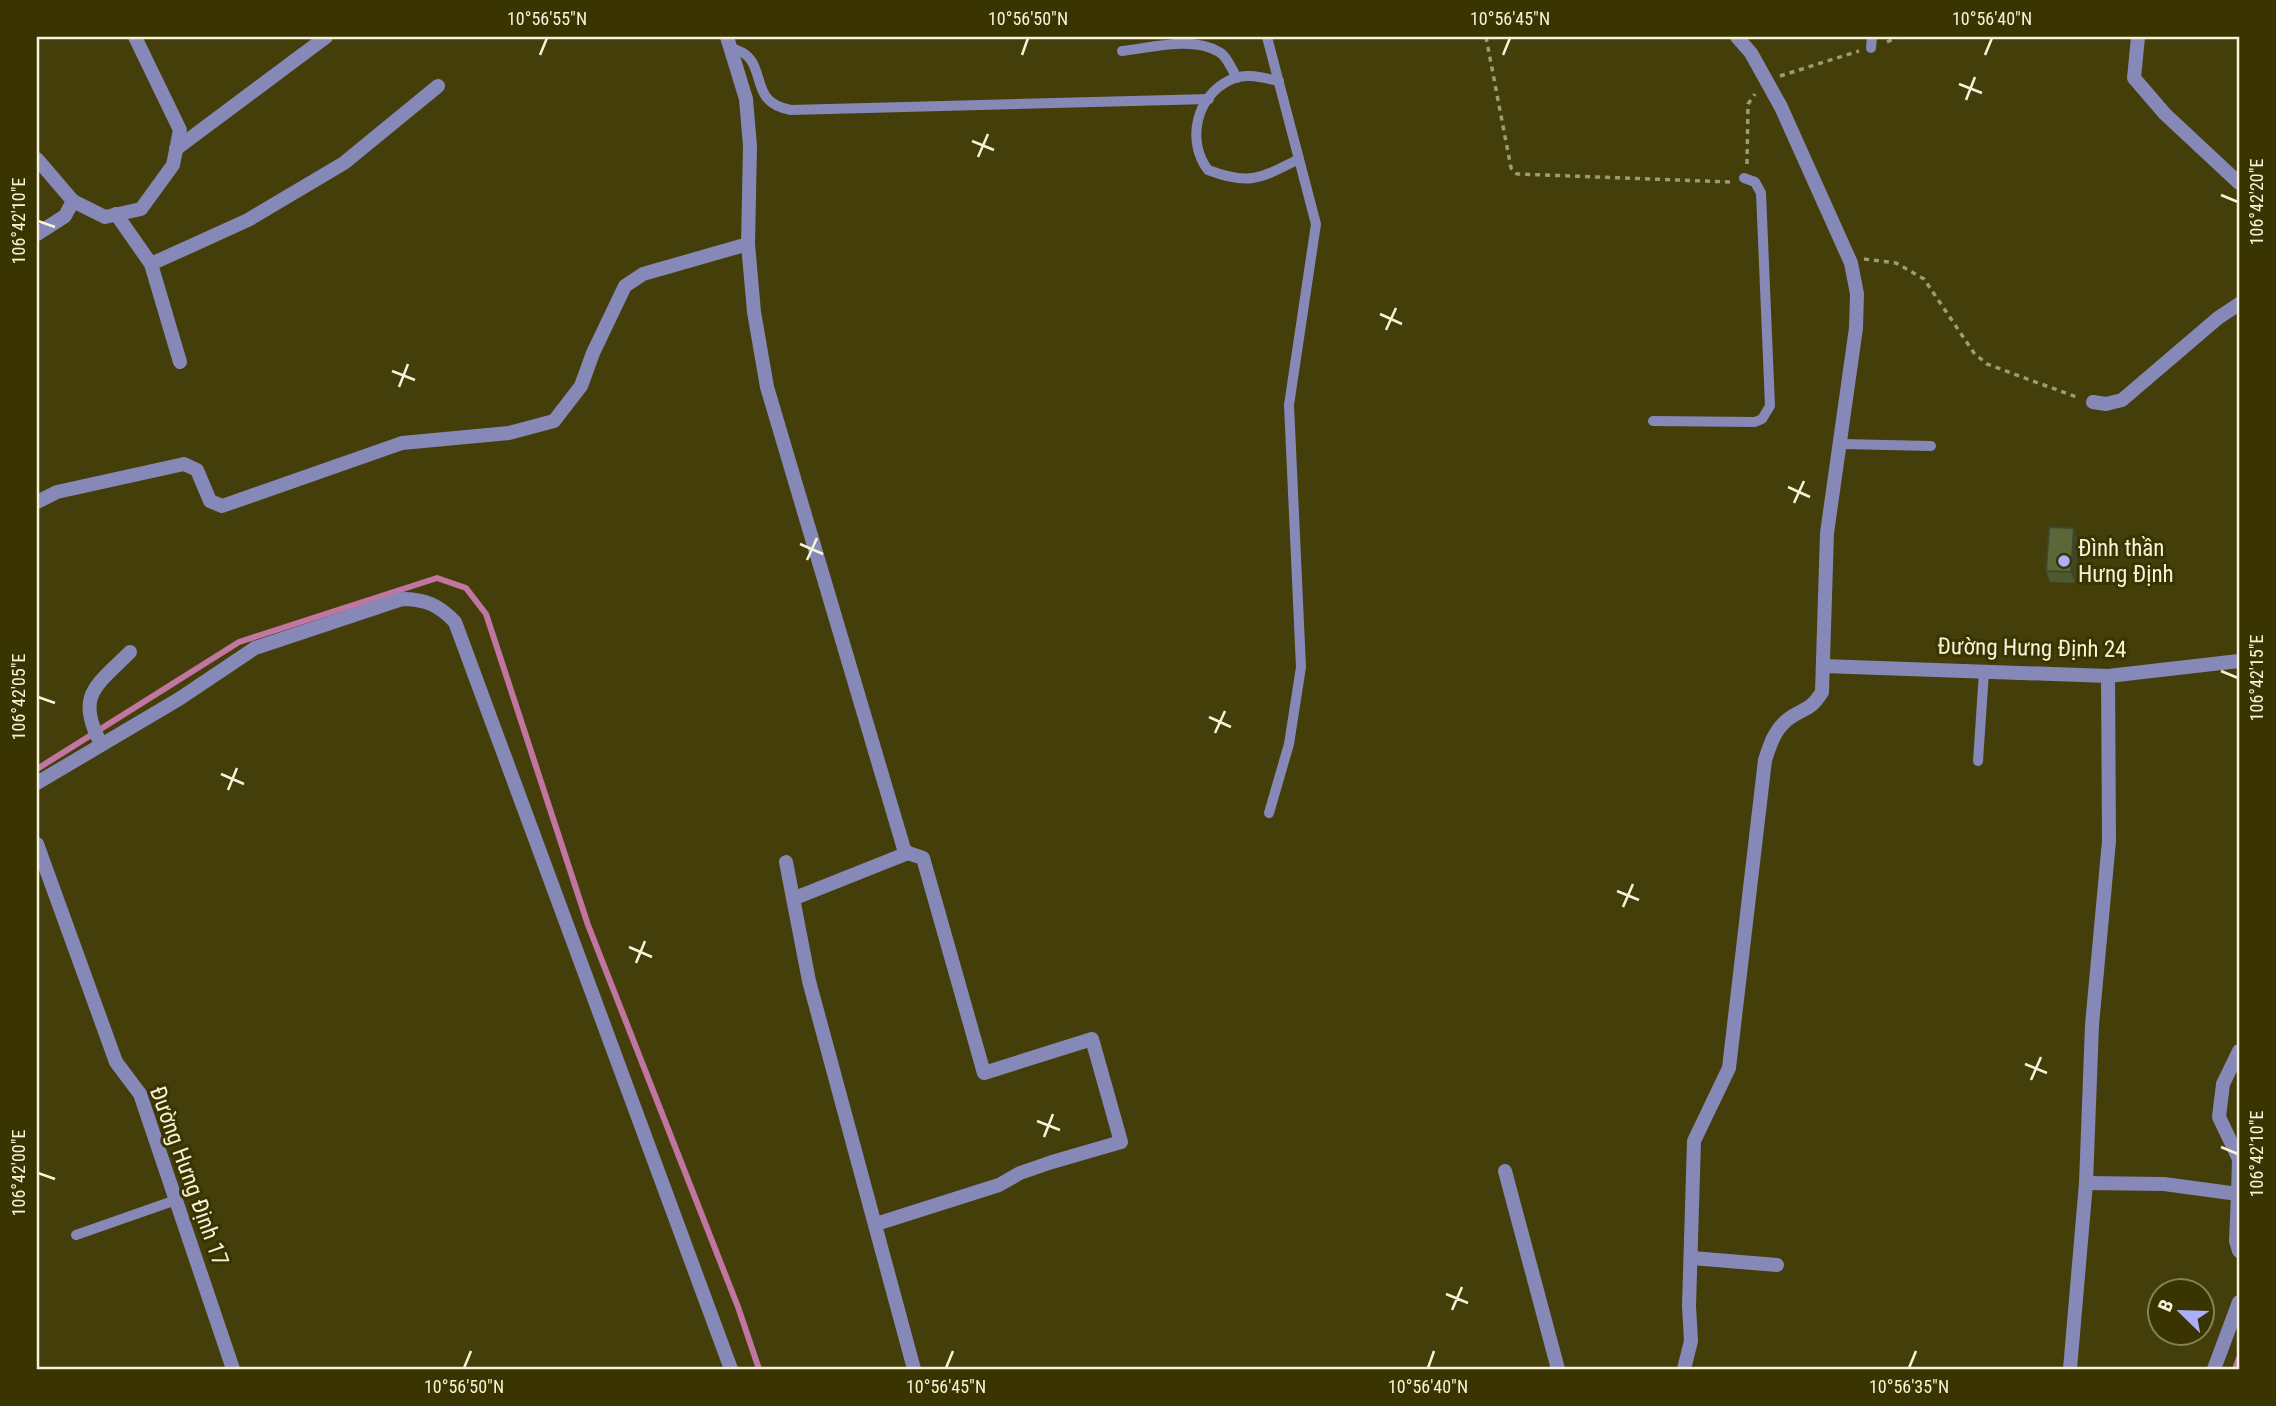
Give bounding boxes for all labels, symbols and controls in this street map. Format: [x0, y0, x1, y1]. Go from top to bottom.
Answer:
text: 10°56'55"N [507, 8, 587, 29]
text: 10°56'50"N [988, 8, 1068, 29]
text: 10°56'45"N [1470, 8, 1550, 29]
text: 10°56'40"N [1952, 8, 2032, 29]
text: 106°42'20"E [2246, 159, 2267, 245]
text: 106°42'10"E [8, 178, 29, 264]
place label: Đình thần Hưng Định [2078, 535, 2174, 588]
marker: Đình thần Hưng Định [2056, 553, 2072, 569]
street label: Đường Hưng Định 24 [1937, 633, 2127, 663]
text: 106°42'15"E [2246, 635, 2267, 721]
text: 106°42'05"E [8, 654, 29, 740]
street label: Đường Hưng Định 17 [144, 1083, 234, 1269]
text: 106°42'10"E [2246, 1111, 2267, 1197]
text: 106°42'00"E [8, 1130, 29, 1216]
north arrow [2146, 1276, 2216, 1346]
text: B [2153, 1296, 2178, 1315]
text: 10°56'50"N [424, 1376, 504, 1397]
text: 10°56'45"N [906, 1376, 986, 1397]
text: 10°56'40"N [1388, 1376, 1468, 1397]
text: 10°56'35"N [1869, 1376, 1949, 1397]

